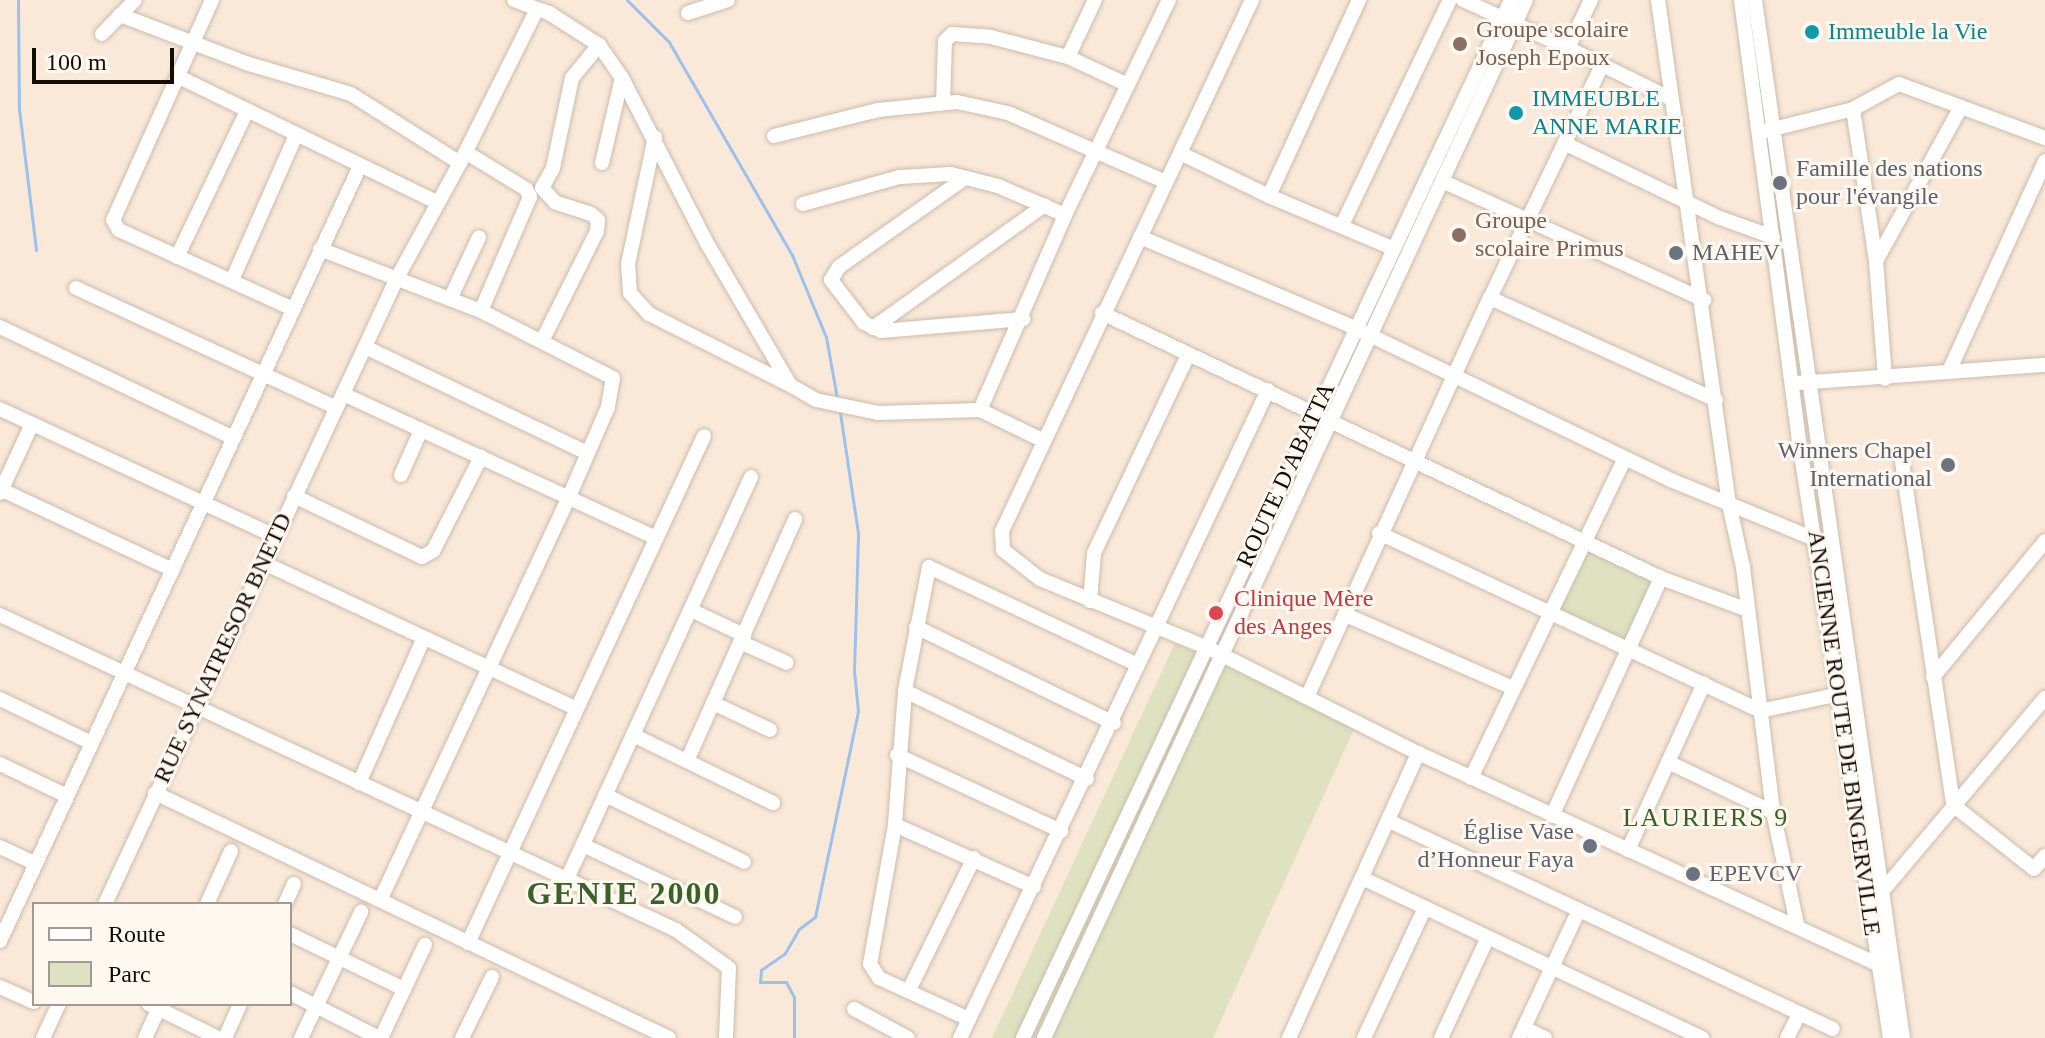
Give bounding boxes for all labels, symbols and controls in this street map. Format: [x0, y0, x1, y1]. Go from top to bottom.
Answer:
place label: Groupe scolaire Joseph Epoux [1476, 16, 1629, 72]
place label: Immeuble la Vie [1828, 18, 1988, 46]
marker: Immeuble la Vie [1803, 23, 1821, 41]
scale bar [36, 32, 178, 82]
marker: Groupe scolaire Joseph Epoux [1451, 35, 1469, 53]
text: 100 m [46, 49, 107, 75]
place label: IMMEUBLE ANNE MARIE [1532, 85, 1682, 141]
marker: IMMEUBLE ANNE MARIE [1507, 104, 1525, 122]
place label: Famille des nations pour l'évangile [1796, 155, 1983, 211]
marker: Famille des nations pour l'évangile [1771, 174, 1789, 192]
place label: Groupe scolaire Primus [1475, 207, 1624, 263]
marker: Groupe scolaire Primus [1450, 226, 1468, 244]
place label: MAHEV [1692, 239, 1780, 267]
marker: MAHEV [1667, 244, 1685, 262]
street label: ROUTE D'ABATTA [1231, 378, 1341, 572]
place label: Winners Chapel International [1778, 437, 1932, 493]
marker: Winners Chapel International [1939, 456, 1957, 474]
street label: RUE SYNATRESOR BNETD [148, 508, 298, 788]
street label: ANCIENNE ROUTE DE BINGERVILLE [1801, 528, 1887, 938]
place label: Clinique Mère des Anges [1234, 585, 1373, 641]
marker: Clinique Mère des Anges [1205, 602, 1227, 624]
district label: LAURIERS 9 [1623, 802, 1789, 834]
place label: Église Vase d’Honneur Faya [1417, 818, 1574, 874]
marker: Église Vase d’Honneur Faya [1581, 837, 1599, 855]
place label: EPEVCV [1709, 860, 1802, 888]
marker: EPEVCV [1684, 865, 1702, 883]
district label: GENIE 2000 [526, 874, 722, 912]
legend [32, 902, 292, 1006]
text: Route [108, 921, 165, 947]
text: Parc [108, 961, 151, 987]

